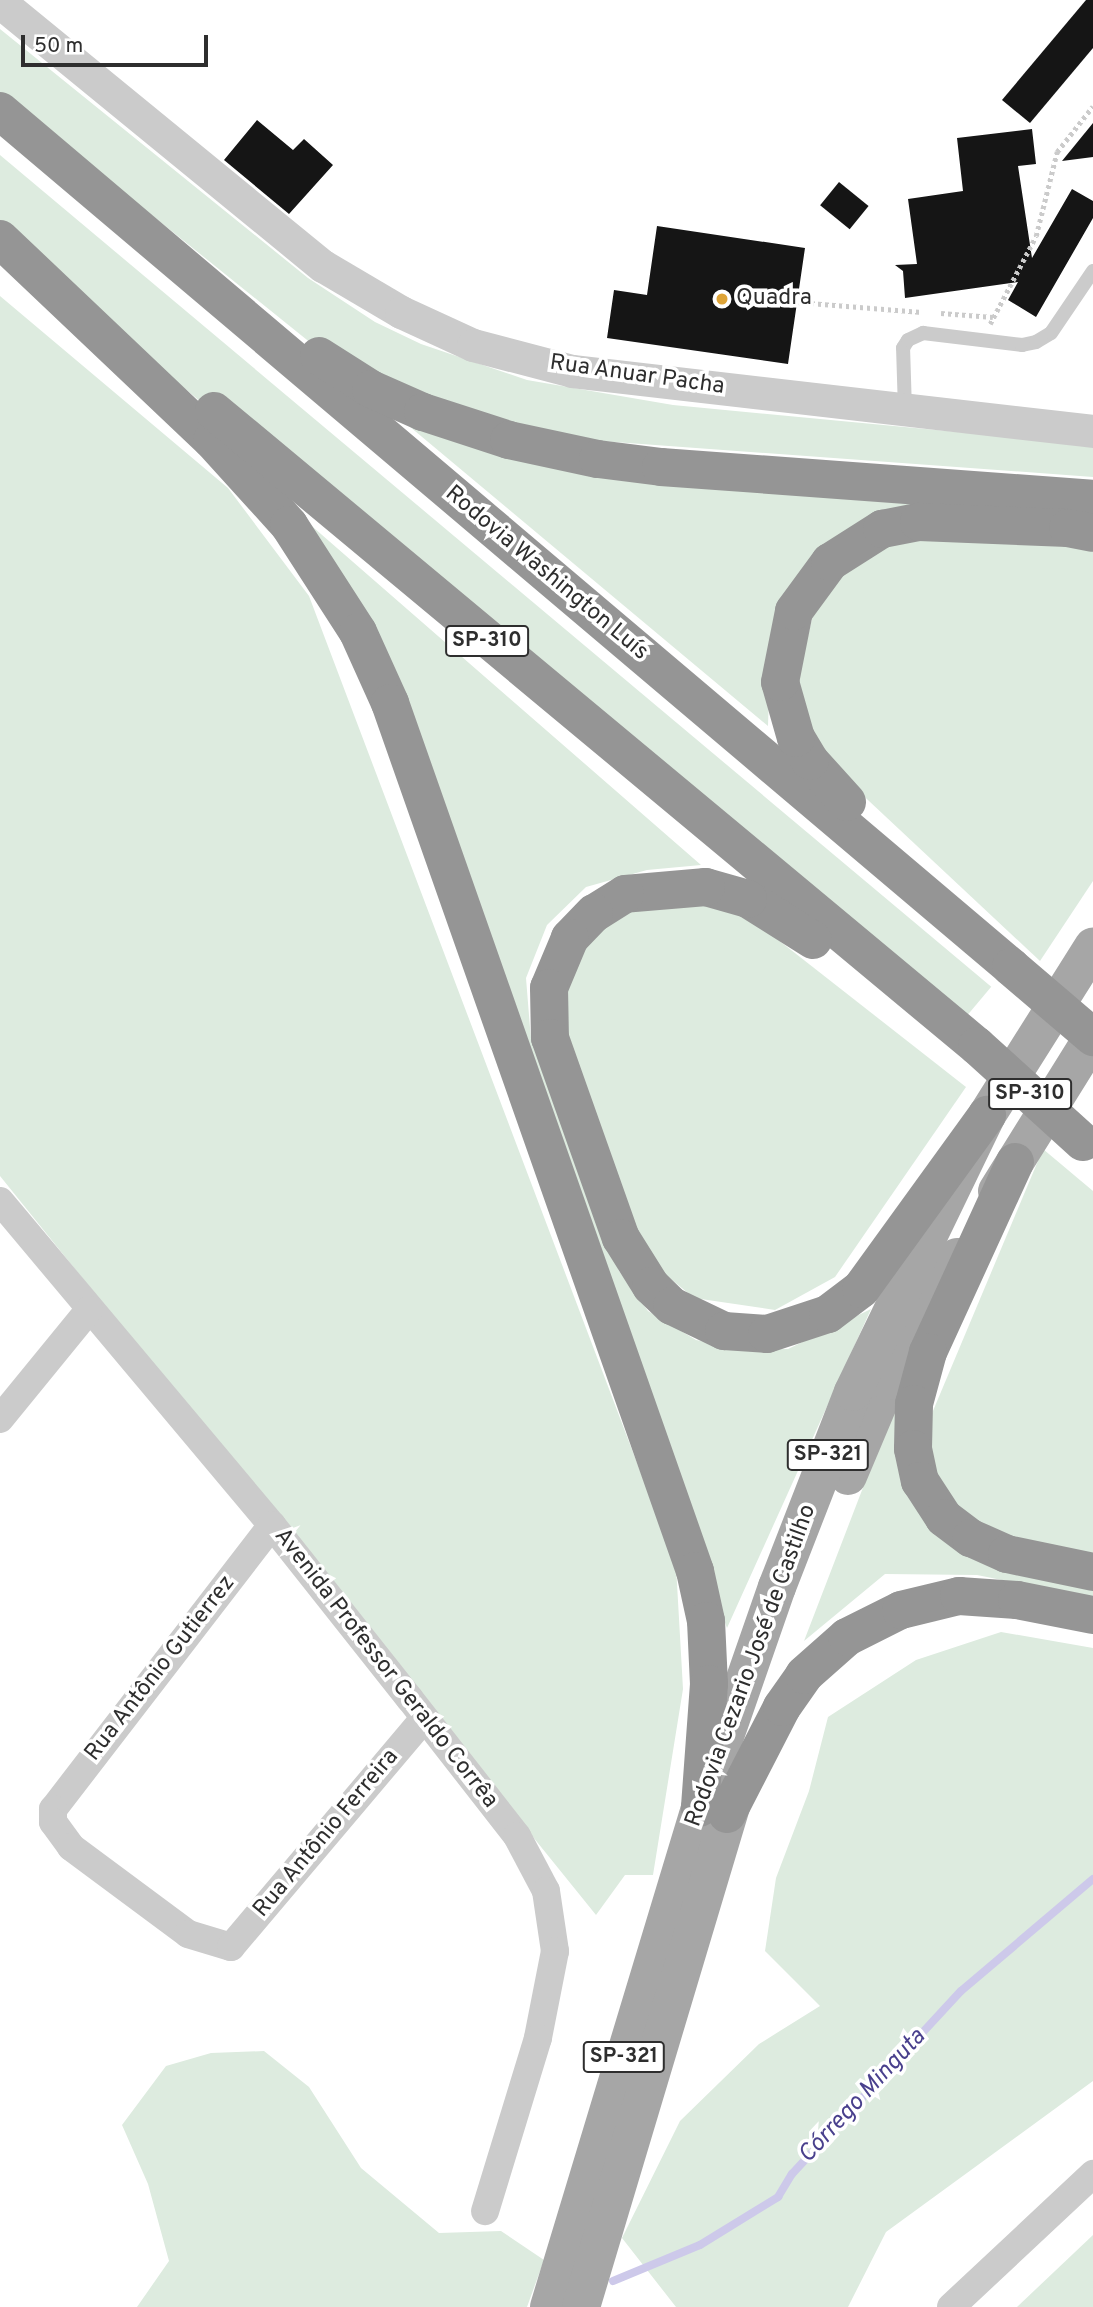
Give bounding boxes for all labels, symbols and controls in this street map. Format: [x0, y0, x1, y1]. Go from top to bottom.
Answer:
scale bar [24, 21, 212, 65]
text: 50 m [34, 33, 83, 60]
place label: Quadra [736, 285, 812, 313]
marker: Quadra [714, 291, 730, 307]
street label: Rua Anuar Pacha [547, 350, 727, 402]
street label: Rodovia Washington Luís [439, 481, 653, 667]
road number: SP-310 [445, 624, 529, 658]
road number: SP-310 [988, 1076, 1072, 1112]
road number: SP-321 [786, 1438, 870, 1472]
street label: Rodovia Cezario José de Castilho [681, 1501, 823, 1831]
street label: Avenida Professor Geraldo Corrêa [267, 1524, 503, 1814]
street label: Rua Antônio Gutierrez [80, 1570, 242, 1768]
street label: Rua Antônio Ferreira [248, 1744, 406, 1924]
water label: Córrego Minguta [793, 2024, 933, 2170]
road number: SP-321 [582, 2039, 666, 2074]

